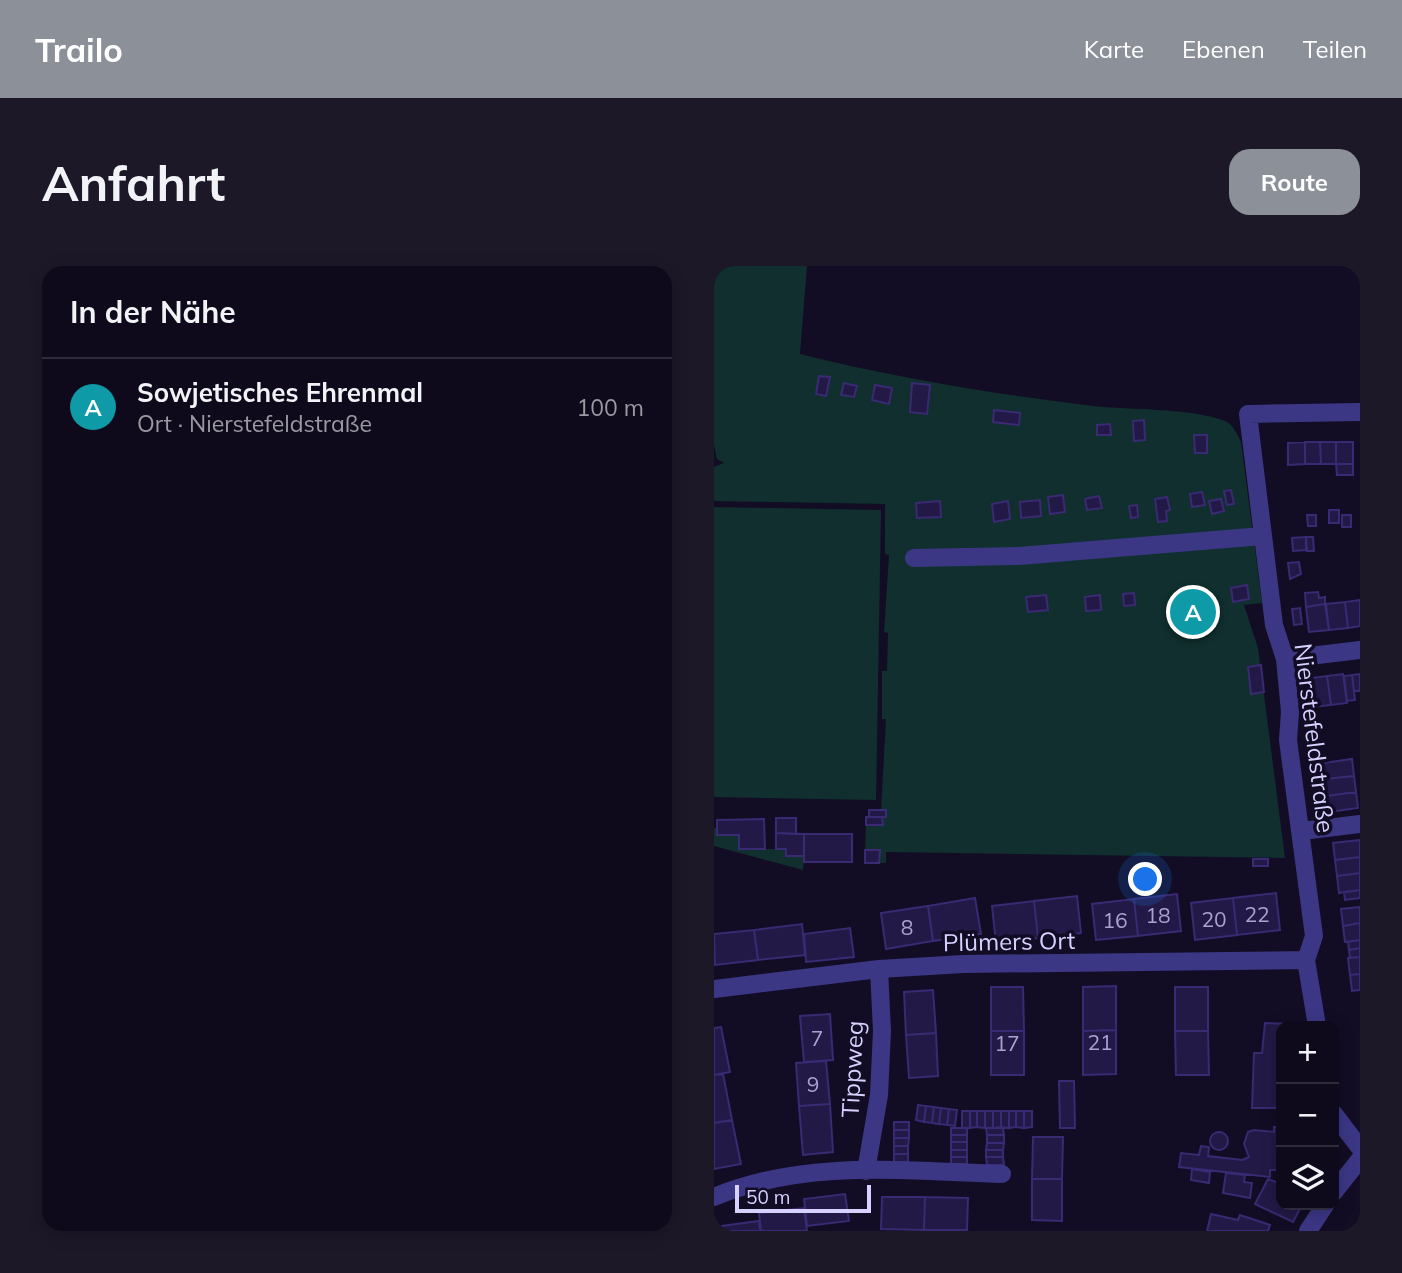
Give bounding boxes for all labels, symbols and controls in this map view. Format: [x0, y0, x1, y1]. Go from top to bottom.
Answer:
text: Trailo [35, 29, 123, 70]
text: Karte [1084, 34, 1144, 64]
text: Ebenen [1182, 34, 1265, 64]
text: Teilen [1303, 34, 1367, 64]
button: Route [1229, 149, 1360, 215]
text: Anfahrt [42, 152, 225, 213]
text: In der Nähe [70, 293, 236, 331]
text: Sowjetisches Ehrenmal [137, 376, 423, 409]
text: A [84, 393, 102, 422]
text: 100 m [576, 393, 644, 422]
text: Ort · Nierstefeldstraße [137, 409, 372, 438]
pin: A [1170, 586, 1216, 638]
street label: Nierstefeldstraße [1288, 641, 1342, 835]
your location [1128, 862, 1162, 896]
house number: 22 [1244, 901, 1270, 927]
house number: 18 [1145, 902, 1171, 928]
house number: 20 [1201, 906, 1227, 932]
house number: 16 [1102, 907, 1128, 933]
house number: 8 [901, 914, 913, 940]
street label: Plümers Ort [943, 925, 1075, 957]
street label: Tippweg [834, 1020, 870, 1118]
map controls [1276, 1021, 1339, 1210]
button: + [1276, 1021, 1339, 1084]
house number: 7 [811, 1025, 823, 1051]
house number: 21 [1087, 1029, 1113, 1055]
house number: 17 [994, 1030, 1020, 1056]
house number: 9 [807, 1071, 819, 1097]
button: − [1276, 1084, 1339, 1147]
button: layers [1276, 1147, 1339, 1210]
scale bar [735, 1182, 872, 1214]
text: 50 m [746, 1185, 790, 1209]

